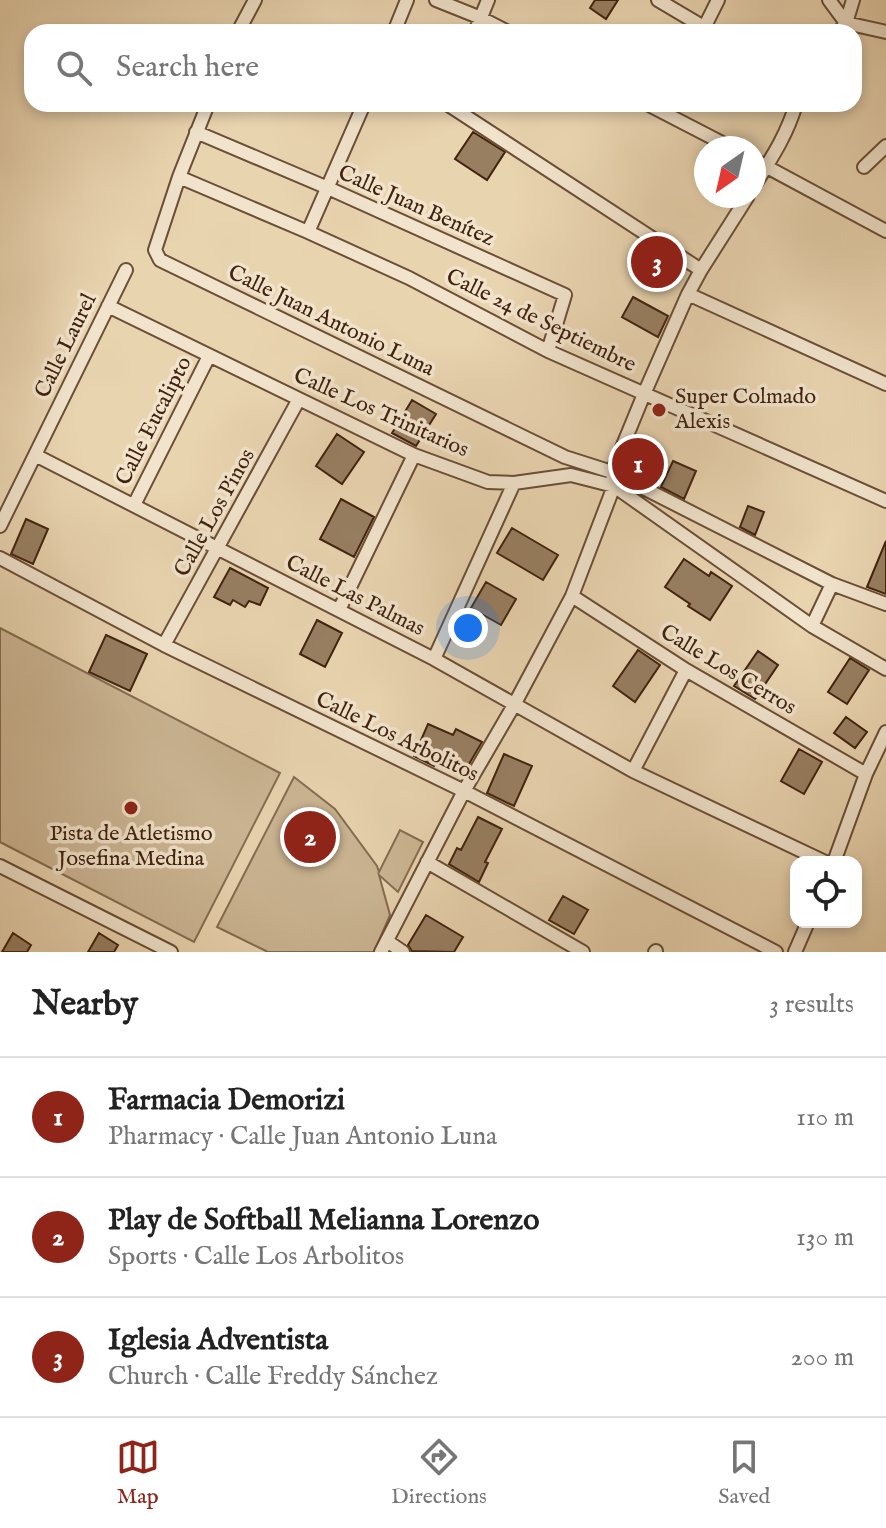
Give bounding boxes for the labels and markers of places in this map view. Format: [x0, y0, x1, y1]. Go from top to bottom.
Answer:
pin: 3 [631, 232, 683, 292]
place label: Super Colmado Alexis [674, 383, 816, 436]
marker: Super Colmado Alexis [650, 401, 668, 419]
pin: 1 [612, 434, 664, 494]
marker: Pista de Atletismo Josefina Medina [122, 799, 140, 817]
pin: 2 [284, 807, 336, 867]
place label: Pista de Atletismo Josefina Medina [49, 820, 213, 873]

